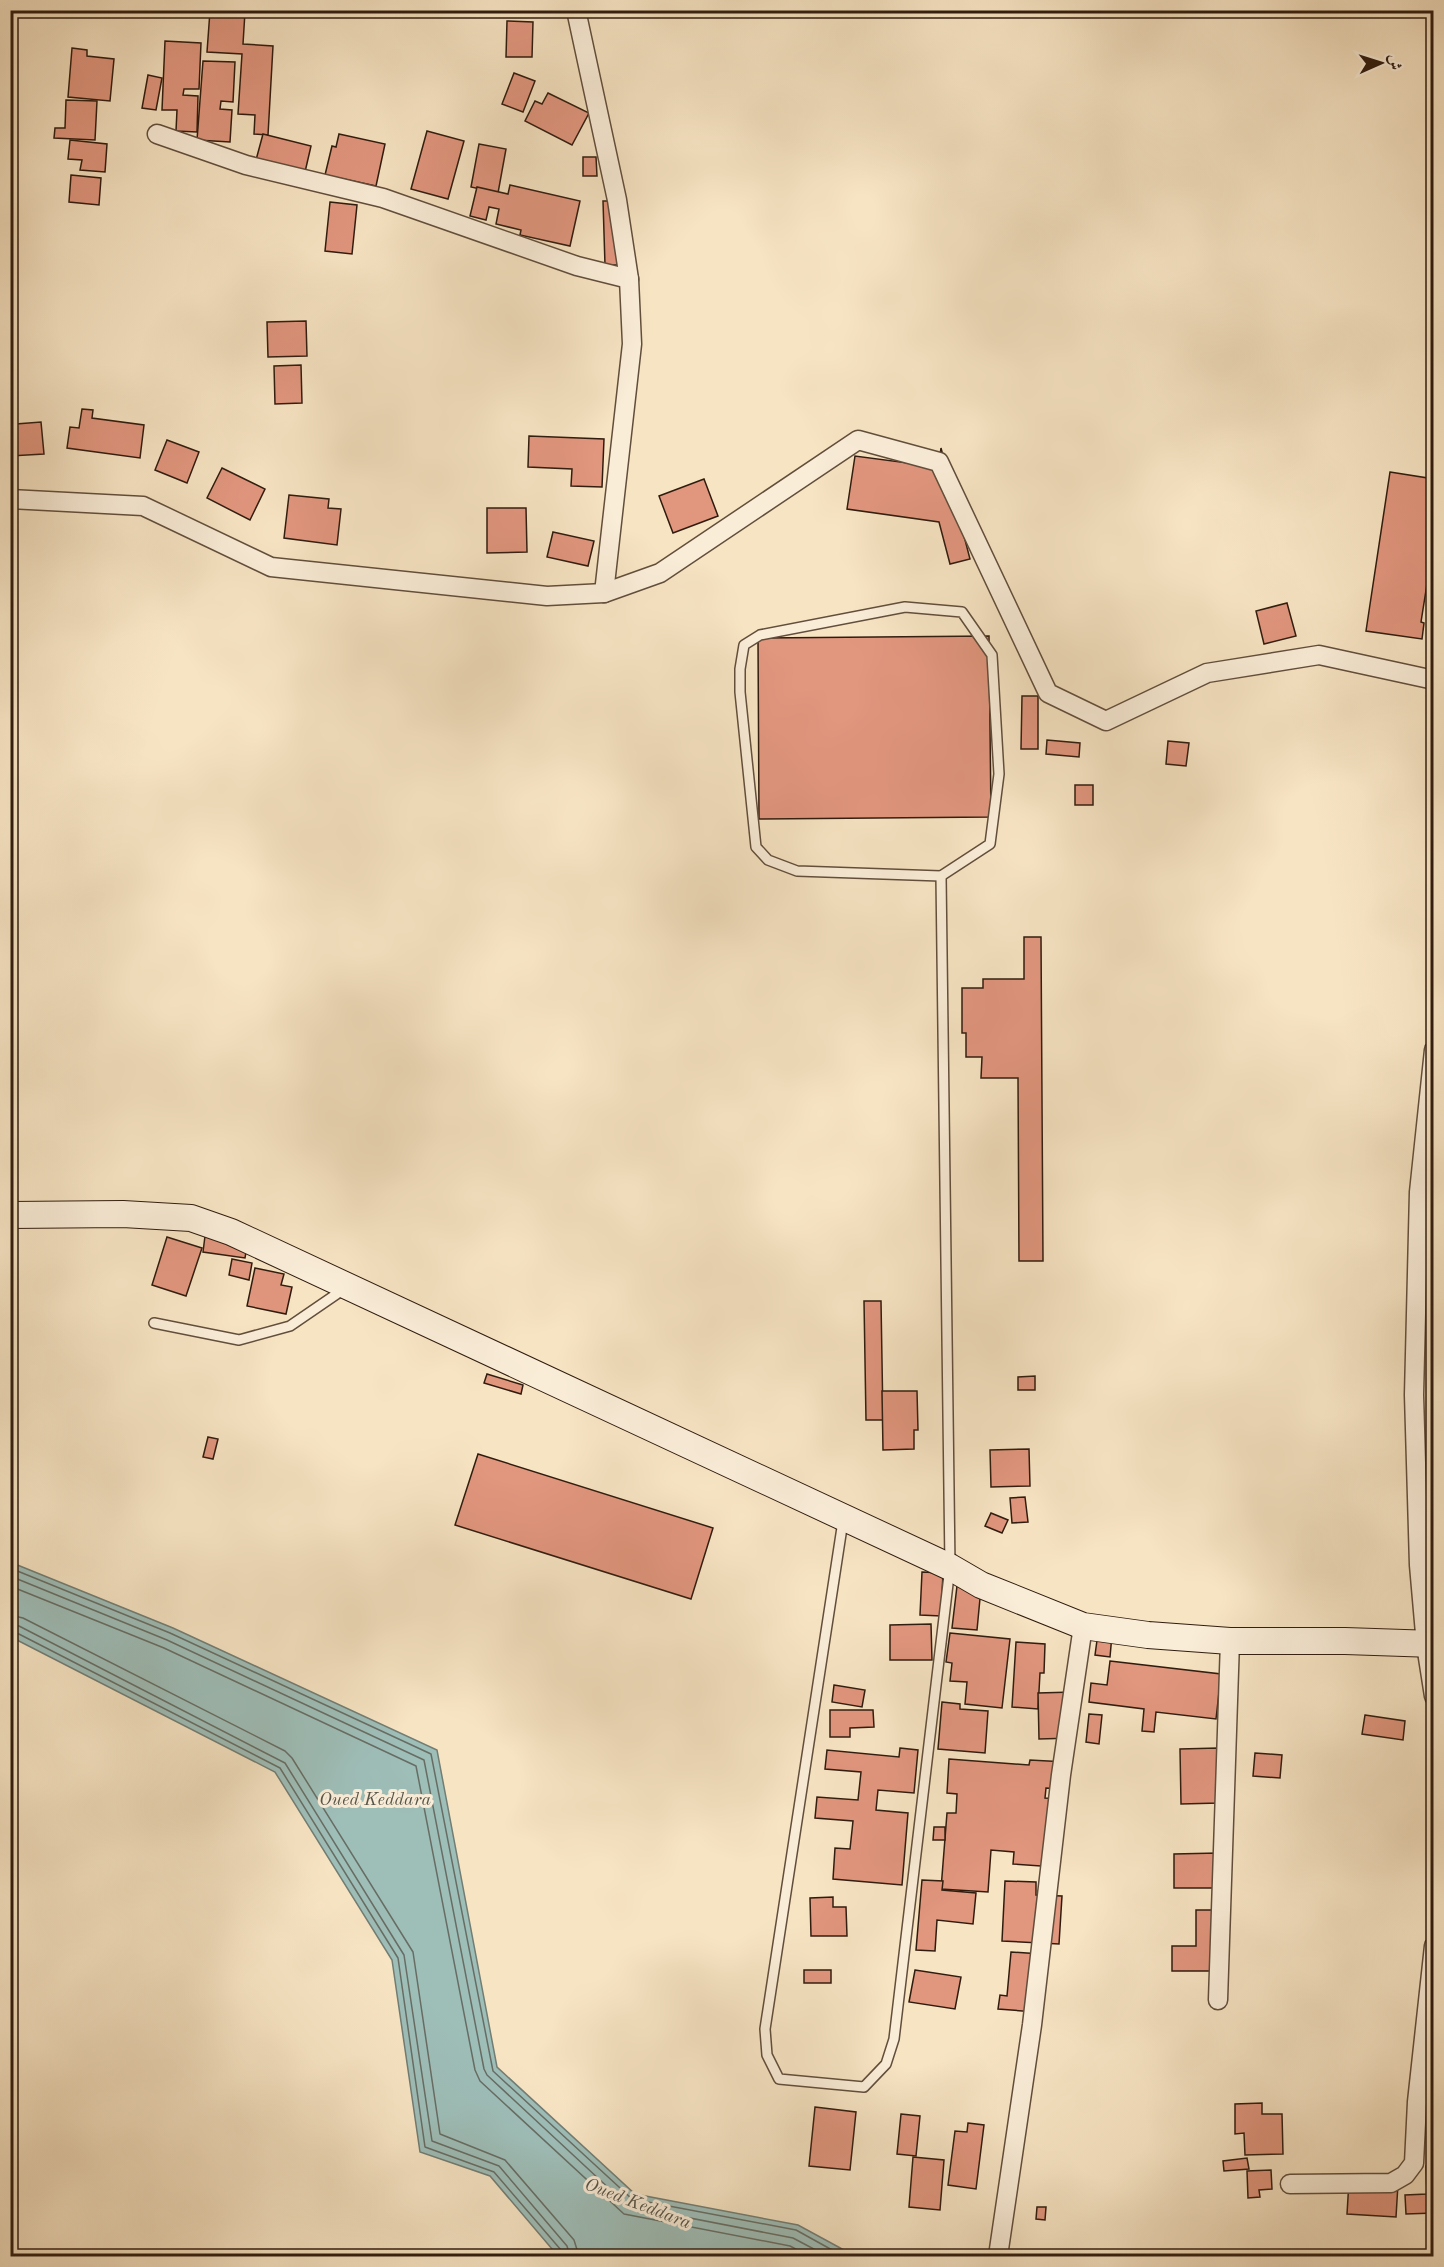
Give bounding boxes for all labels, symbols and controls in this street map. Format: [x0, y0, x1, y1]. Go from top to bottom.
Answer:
north arrow [1351, 33, 1411, 93]
text: ش [1386, 54, 1402, 71]
water label: Oued Keddara [319, 1791, 431, 1809]
water label: Oued Keddara [582, 2175, 694, 2233]

